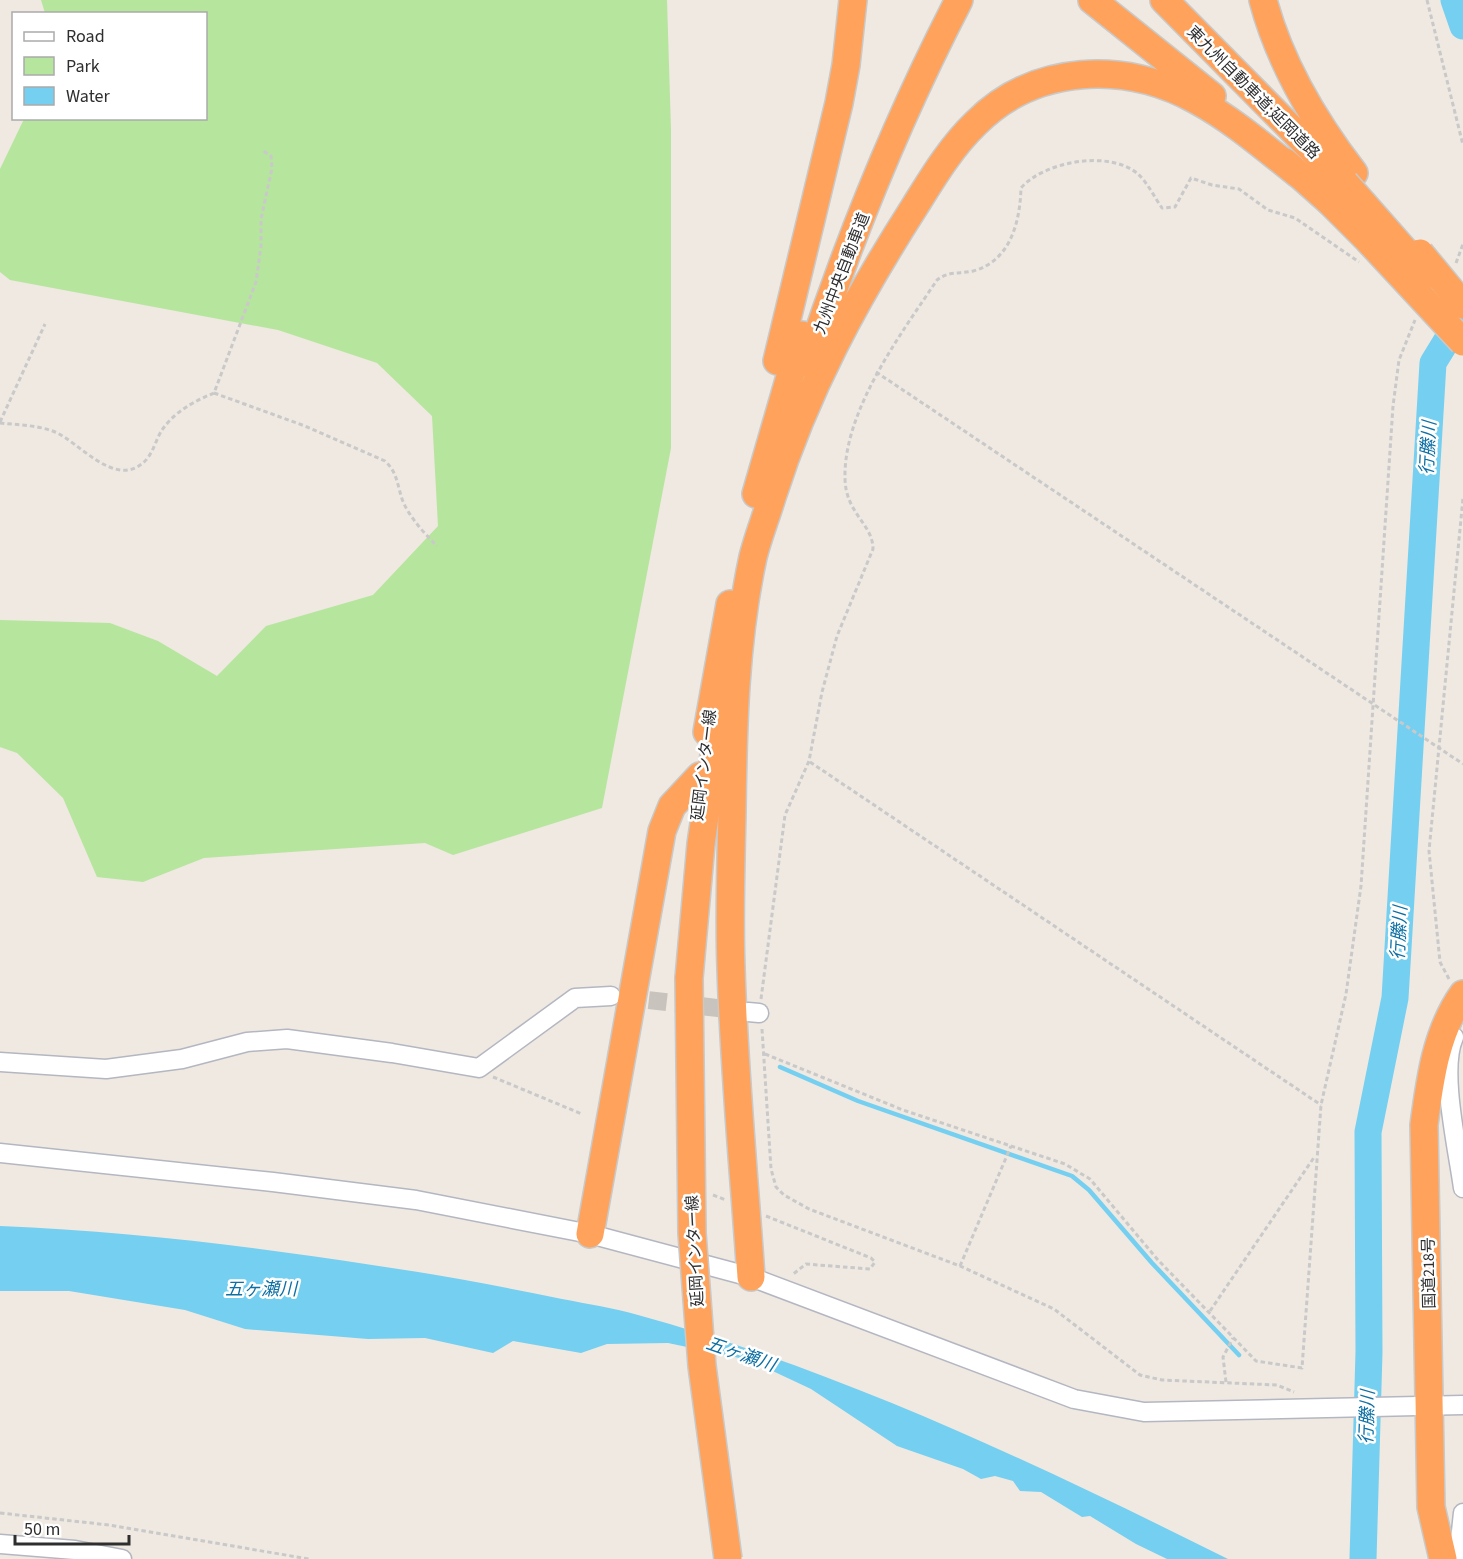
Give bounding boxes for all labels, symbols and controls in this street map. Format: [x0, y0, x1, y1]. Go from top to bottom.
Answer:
legend [12, 12, 207, 120]
street label: 東九州自動車道;延岡道路 [1182, 21, 1325, 164]
text: Road [66, 24, 105, 49]
text: Park [66, 54, 100, 79]
text: Water [66, 84, 110, 109]
street label: 九州中央自動車道 [809, 210, 875, 337]
water label: 行縢川 [1415, 418, 1442, 476]
street label: 延岡インター線 [686, 708, 722, 822]
water label: 行縢川 [1386, 903, 1413, 961]
street label: 延岡インター線 [681, 1194, 709, 1307]
street label: 国道218号 [1417, 1237, 1441, 1309]
water label: 五ヶ瀬川 [225, 1277, 299, 1302]
water label: 五ヶ瀬川 [703, 1331, 781, 1379]
water label: 行縢川 [1354, 1388, 1381, 1444]
scale bar [15, 1508, 129, 1546]
text: 50 m [24, 1517, 60, 1542]

